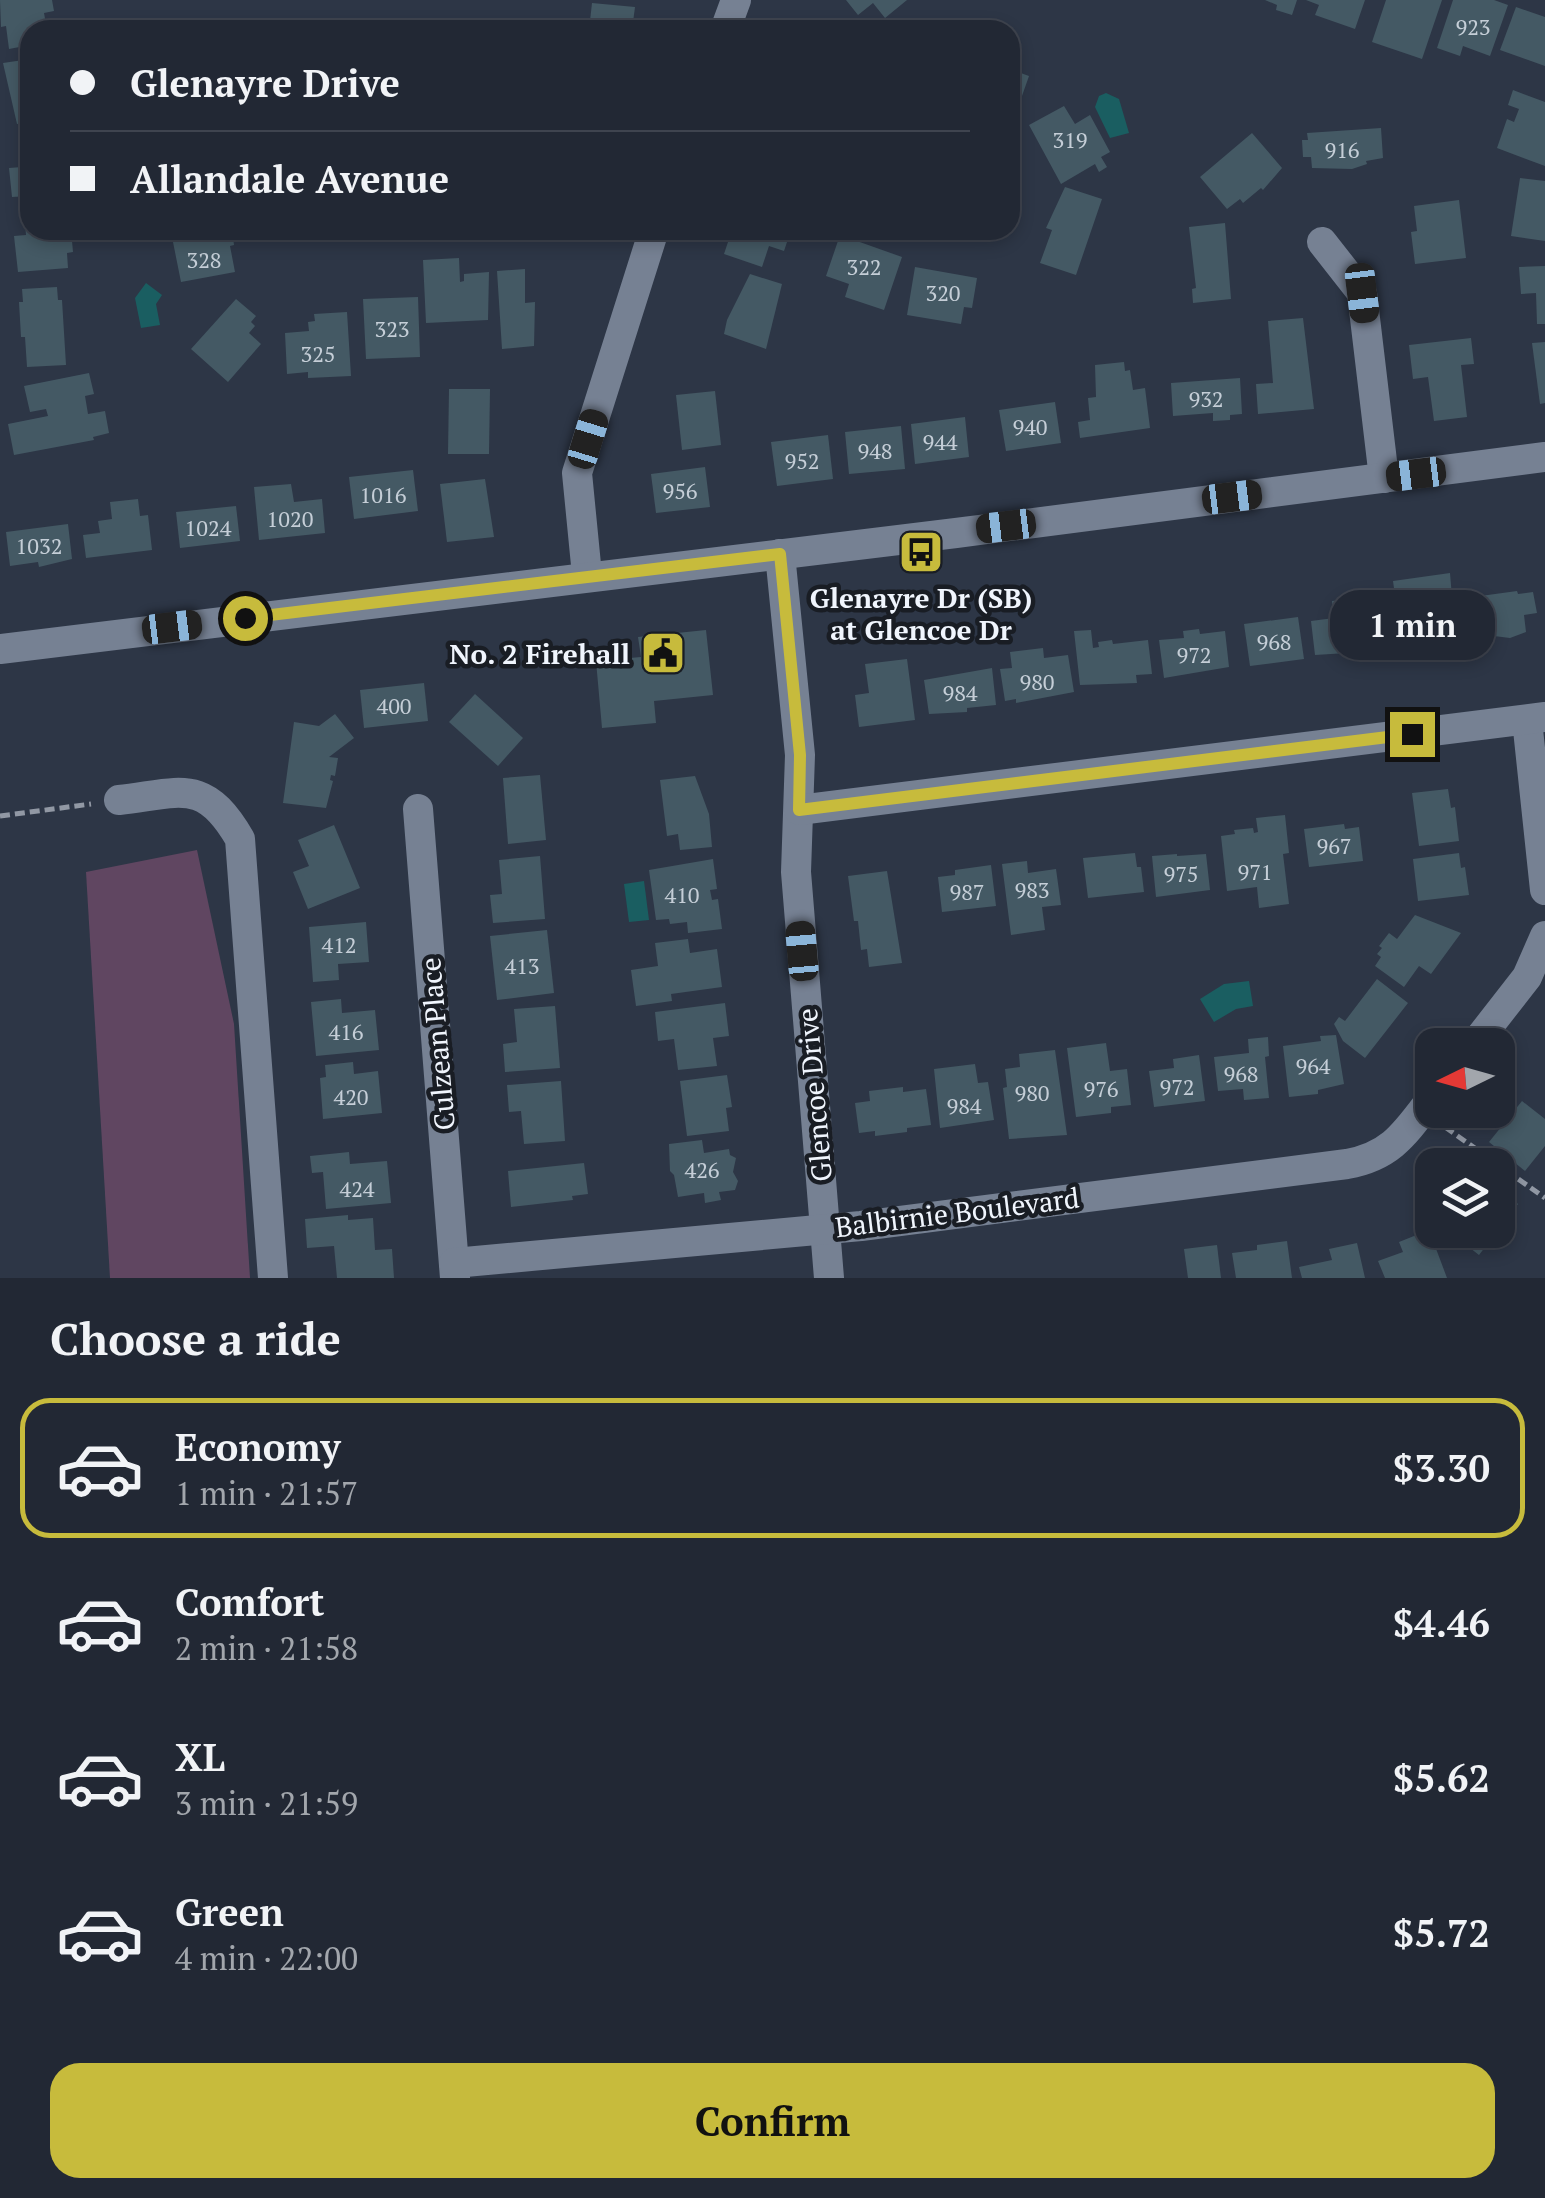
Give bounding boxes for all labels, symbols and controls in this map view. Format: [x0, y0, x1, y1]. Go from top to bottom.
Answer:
house number: 923 [1455, 12, 1491, 41]
text: Glenayre Drive [130, 58, 400, 108]
house number: 319 [1052, 125, 1088, 154]
house number: 916 [1324, 135, 1360, 164]
text: Allandale Avenue [130, 154, 449, 204]
house number: 328 [186, 245, 222, 274]
house number: 322 [846, 252, 882, 281]
car [1343, 261, 1381, 325]
house number: 320 [925, 278, 961, 307]
house number: 323 [374, 314, 410, 343]
house number: 325 [300, 339, 336, 368]
house number: 932 [1188, 384, 1224, 413]
car [565, 406, 611, 472]
house number: 940 [1012, 412, 1048, 441]
house number: 944 [922, 427, 958, 456]
house number: 948 [857, 436, 893, 465]
house number: 952 [784, 446, 820, 475]
car [1384, 455, 1448, 493]
house number: 956 [662, 476, 698, 505]
car [1200, 478, 1264, 516]
house number: 1016 [360, 480, 407, 509]
house number: 1020 [267, 504, 313, 533]
car [974, 507, 1038, 545]
house number: 1024 [185, 513, 232, 542]
bus stop icon: Glenayre Dr (SB) at Glencoe Dr [898, 529, 944, 575]
house number: 1032 [16, 531, 62, 560]
place label: Glenayre Dr (SB) at Glencoe Dr [810, 579, 1032, 648]
callout: 1 min [1330, 589, 1494, 659]
route start [223, 596, 268, 641]
text: 1 min [1369, 604, 1456, 646]
car [140, 608, 204, 646]
house number: 968 [1256, 627, 1292, 656]
public building icon: No. 2 Firehall [640, 630, 686, 676]
place label: No. 2 Firehall [449, 635, 630, 672]
house number: 972 [1176, 640, 1212, 669]
house number: 980 [1019, 667, 1055, 696]
house number: 984 [942, 678, 978, 707]
house number: 400 [376, 691, 412, 720]
route end [1390, 712, 1435, 757]
house number: 967 [1316, 831, 1352, 860]
house number: 971 [1237, 857, 1273, 886]
house number: 975 [1163, 859, 1199, 888]
house number: 983 [1014, 875, 1050, 904]
house number: 987 [949, 877, 985, 906]
house number: 410 [664, 880, 700, 909]
car [784, 920, 820, 982]
house number: 412 [321, 930, 357, 959]
house number: 413 [504, 951, 540, 980]
street label: Culzean Place [411, 956, 463, 1132]
street label: Glencoe Drive [788, 1007, 840, 1183]
house number: 416 [328, 1017, 364, 1046]
north arrow [1415, 1028, 1515, 1128]
map controls [1415, 1028, 1515, 1248]
house number: 964 [1295, 1051, 1331, 1080]
house number: 968 [1223, 1059, 1259, 1088]
house number: 972 [1159, 1072, 1195, 1101]
house number: 976 [1083, 1074, 1119, 1103]
house number: 980 [1014, 1078, 1050, 1107]
house number: 420 [333, 1082, 369, 1111]
house number: 984 [946, 1091, 982, 1120]
button: layers [1415, 1148, 1515, 1248]
house number: 426 [684, 1155, 720, 1184]
house number: 424 [339, 1174, 375, 1203]
street label: Balbirnie Boulevard [833, 1179, 1081, 1245]
text: Choose a ride [50, 1308, 341, 1368]
text: Economy [175, 1422, 341, 1472]
icon: car [55, 1423, 145, 1513]
text: $3.30 [1393, 1443, 1490, 1493]
text: 1 min · 21:57 [175, 1472, 358, 1514]
text: Comfort [175, 1577, 324, 1627]
icon: car [55, 1578, 145, 1668]
text: $4.46 [1393, 1598, 1490, 1648]
text: 2 min · 21:58 [175, 1627, 358, 1669]
text: XL [175, 1732, 225, 1782]
icon: car [55, 1733, 145, 1823]
text: $5.62 [1393, 1753, 1490, 1803]
text: 3 min · 21:59 [175, 1782, 358, 1824]
text: Green [175, 1887, 284, 1937]
icon: car [55, 1888, 145, 1978]
text: $5.72 [1393, 1908, 1490, 1958]
text: 4 min · 22:00 [175, 1937, 358, 1979]
button: Confirm [50, 2063, 1495, 2178]

